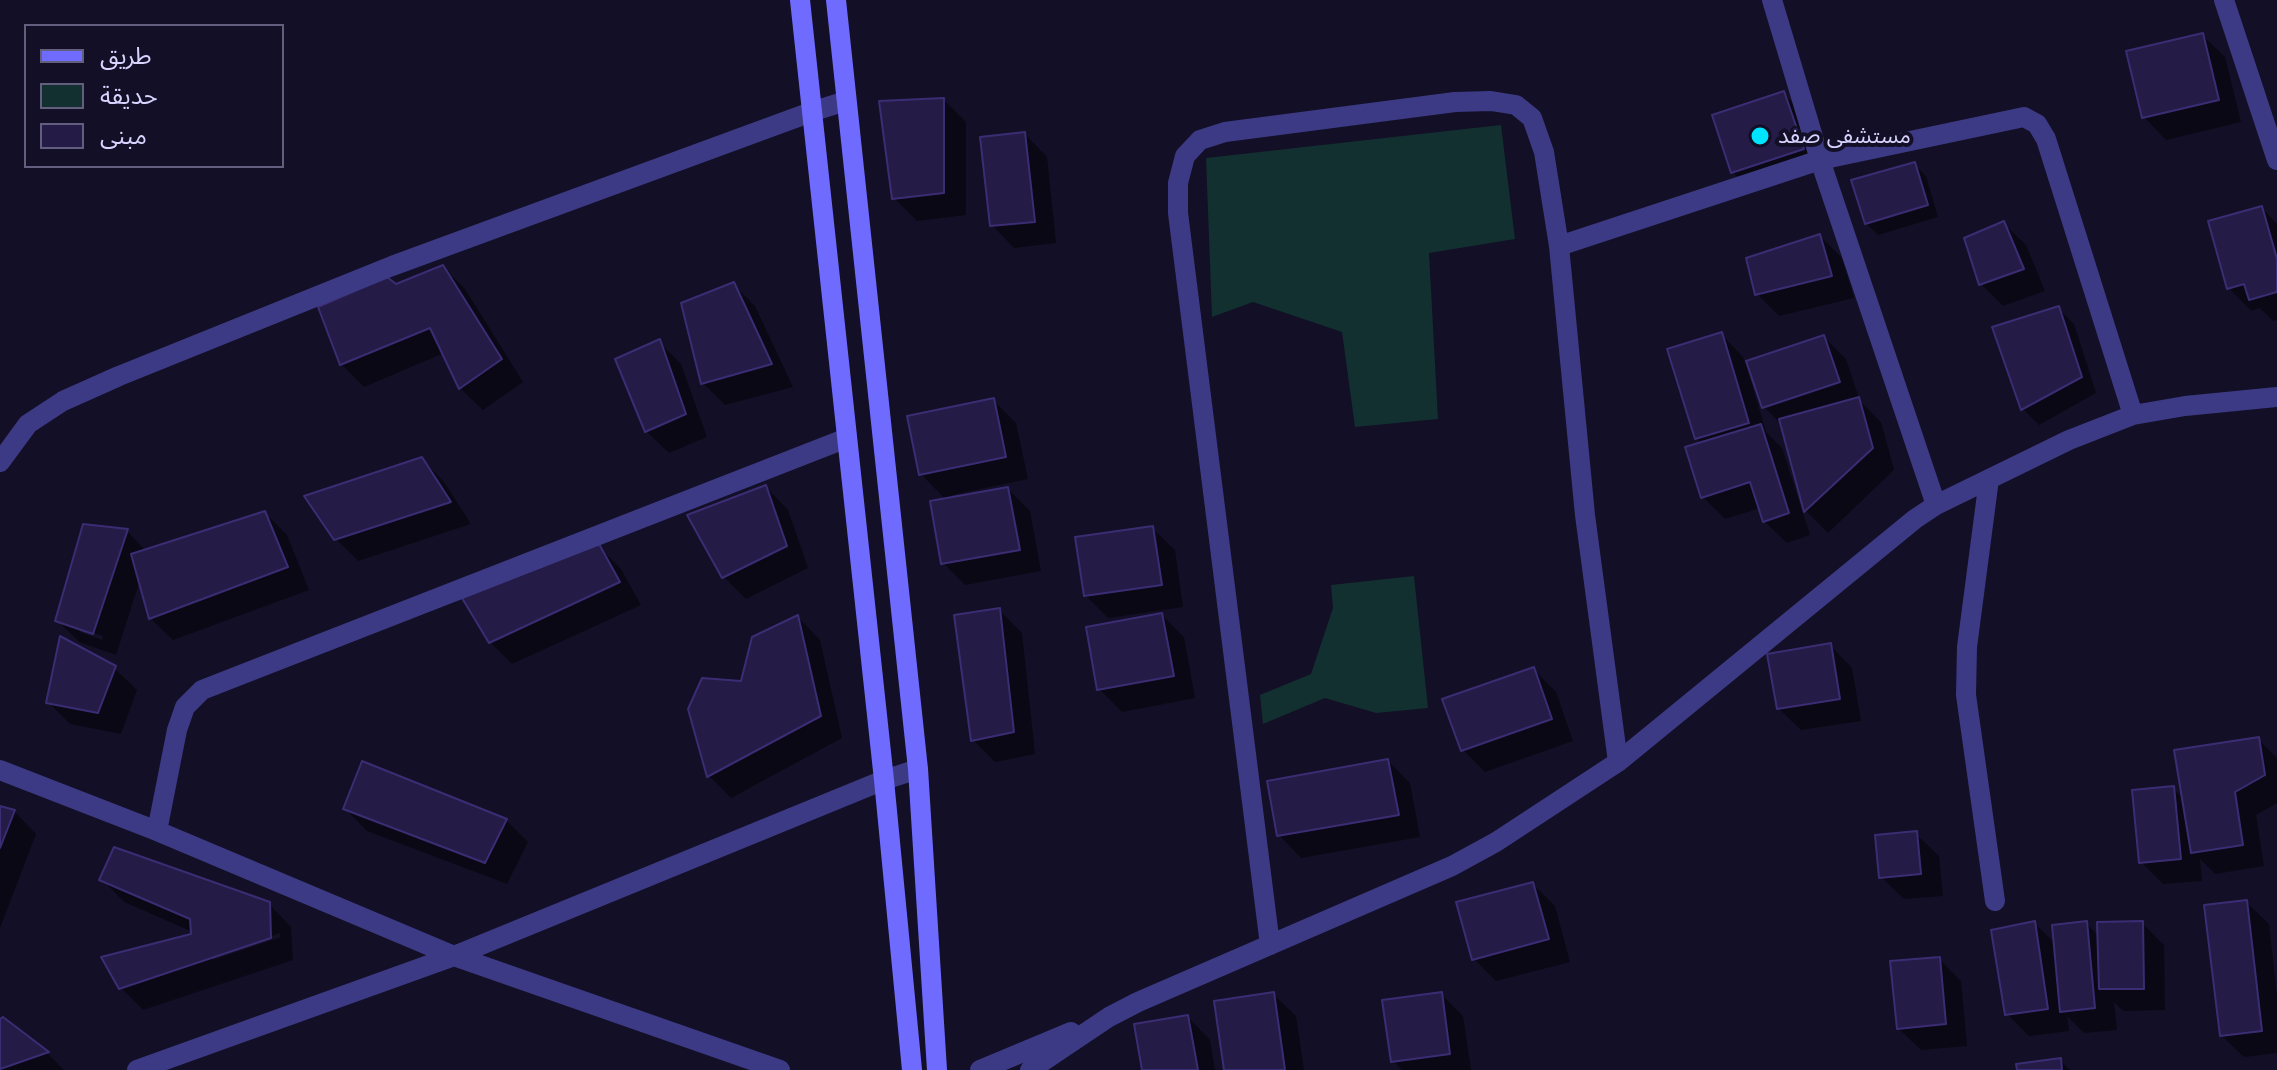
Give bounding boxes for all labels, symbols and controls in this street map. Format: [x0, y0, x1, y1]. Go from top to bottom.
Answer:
legend [24, 24, 284, 168]
text: طريق [100, 41, 152, 70]
text: حديقة [100, 81, 158, 110]
text: مبنى [100, 121, 147, 150]
place label: مستشفى صفد [1778, 123, 1911, 149]
marker: مستشفى صفد [1749, 125, 1771, 147]

